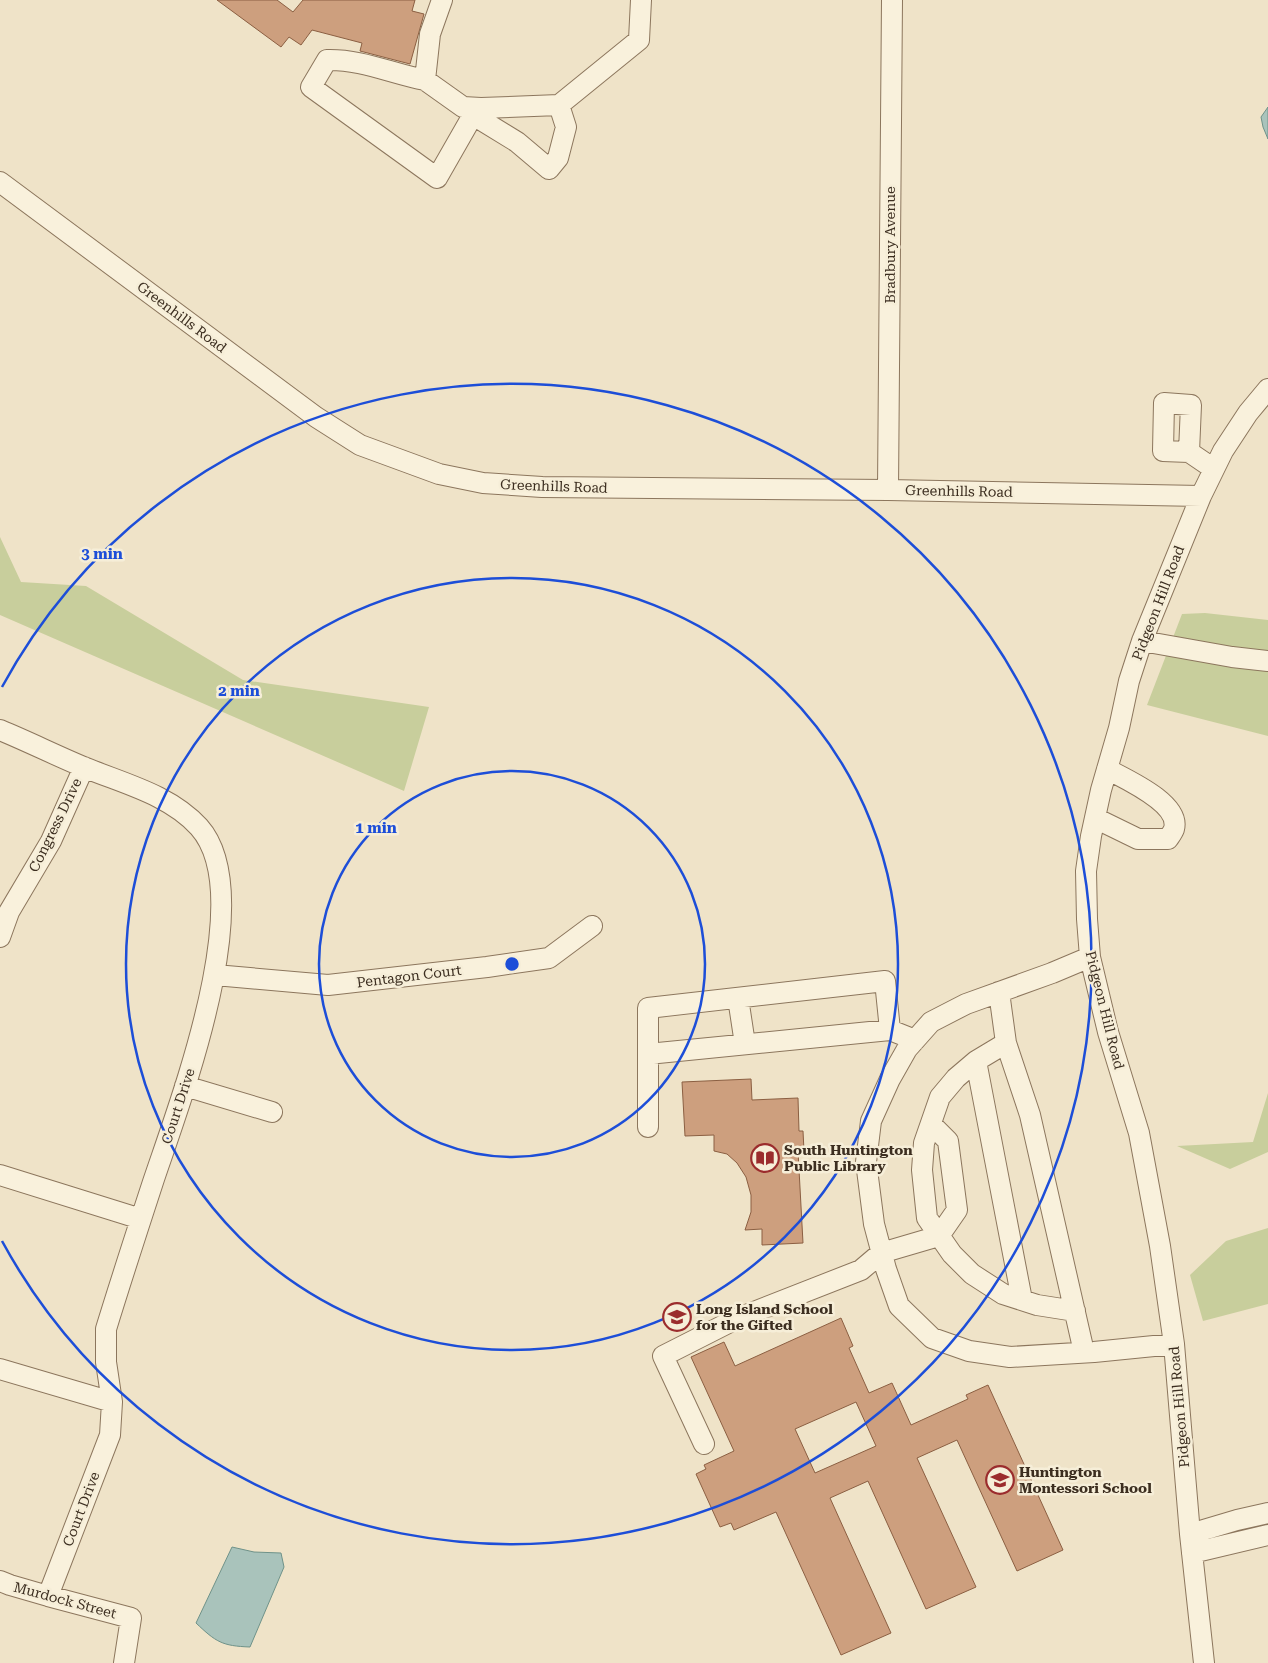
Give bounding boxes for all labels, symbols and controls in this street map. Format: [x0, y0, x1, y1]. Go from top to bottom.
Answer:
street label: Bradbury Avenue [882, 186, 898, 304]
street label: Greenhills Road [134, 278, 230, 356]
street label: Greenhills Road [500, 476, 608, 496]
street label: Greenhills Road [905, 482, 1013, 500]
street label: Pidgeon Hill Road [1129, 543, 1187, 663]
text: 3 min [81, 545, 123, 563]
text: 2 min [218, 682, 260, 700]
street label: Congress Drive [25, 775, 85, 874]
text: 1 min [355, 819, 397, 837]
street label: Pidgeon Hill Road [1083, 949, 1127, 1071]
centre of rings [503, 955, 521, 973]
street label: Pentagon Court [356, 962, 462, 990]
street label: Court Drive [158, 1066, 198, 1146]
place label: South Huntington Public Library [784, 1142, 913, 1174]
library icon: South Huntington Public Library [750, 1143, 780, 1173]
place label: Long Island School for the Gifted [696, 1301, 833, 1333]
school or university icon: Long Island School for the Gifted [662, 1302, 692, 1332]
street label: Pidgeon Hill Road [1166, 1346, 1192, 1468]
place label: Huntington Montessori School [1019, 1464, 1152, 1496]
school or university icon: Huntington Montessori School [985, 1465, 1015, 1495]
street label: Court Drive [59, 1469, 103, 1549]
street label: Murdock Street [12, 1579, 118, 1621]

